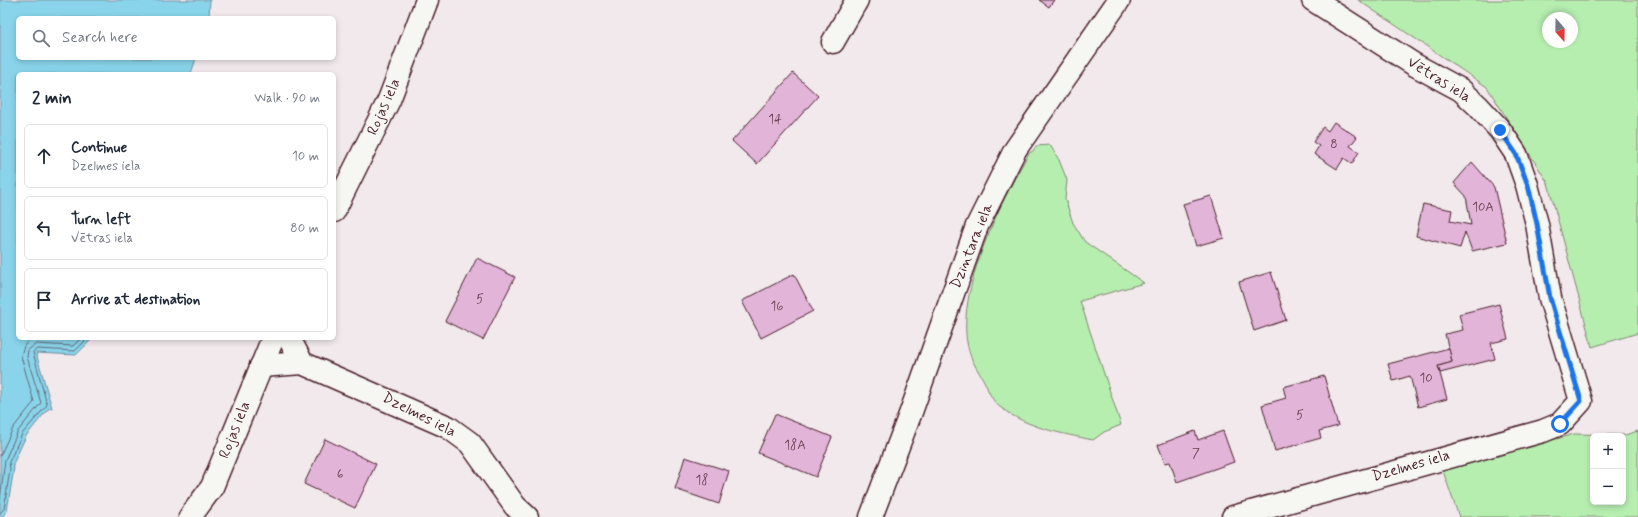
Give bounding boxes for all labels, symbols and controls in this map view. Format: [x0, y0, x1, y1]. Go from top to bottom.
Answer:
north arrow [1542, 12, 1578, 48]
search box [16, 16, 336, 60]
icon: search [30, 27, 52, 49]
text: Search here [62, 28, 138, 48]
street label: Vētras iela [1403, 52, 1475, 108]
street label: Rojas iela [363, 75, 405, 139]
text: 2 min [32, 87, 72, 109]
text: Walk · 90 m [254, 90, 320, 107]
house number: 14 [768, 111, 782, 128]
route end [1491, 121, 1509, 139]
house number: 8 [1330, 136, 1338, 153]
text: Continue [71, 138, 127, 158]
icon: ahead [33, 145, 55, 167]
text: 10 m [292, 148, 319, 165]
text: Dzelmes iela [71, 158, 140, 175]
street label: Dzintara iela [946, 199, 999, 292]
house number: 10A [1472, 199, 1494, 216]
text: Turn left [71, 210, 131, 230]
icon: left [33, 217, 55, 239]
text: 80 m [290, 220, 319, 237]
text: Vētras iela [71, 230, 133, 247]
icon: arrive [33, 289, 55, 311]
text: Arrive at destination [71, 290, 200, 310]
house number: 5 [476, 291, 484, 308]
house number: 16 [770, 298, 784, 315]
house number: 10 [1419, 370, 1433, 387]
street label: Dzelmes iela [379, 388, 459, 442]
street label: Rojas iela [214, 398, 256, 462]
house number: 5 [1296, 407, 1304, 424]
route start [1551, 415, 1569, 433]
map controls [1590, 433, 1626, 505]
button: + [1590, 433, 1626, 469]
house number: 18A [784, 437, 806, 454]
house number: 7 [1192, 445, 1200, 462]
street label: Dzelmes iela [1370, 445, 1452, 487]
house number: 6 [337, 466, 344, 483]
button: − [1590, 469, 1626, 505]
house number: 18 [696, 472, 708, 489]

